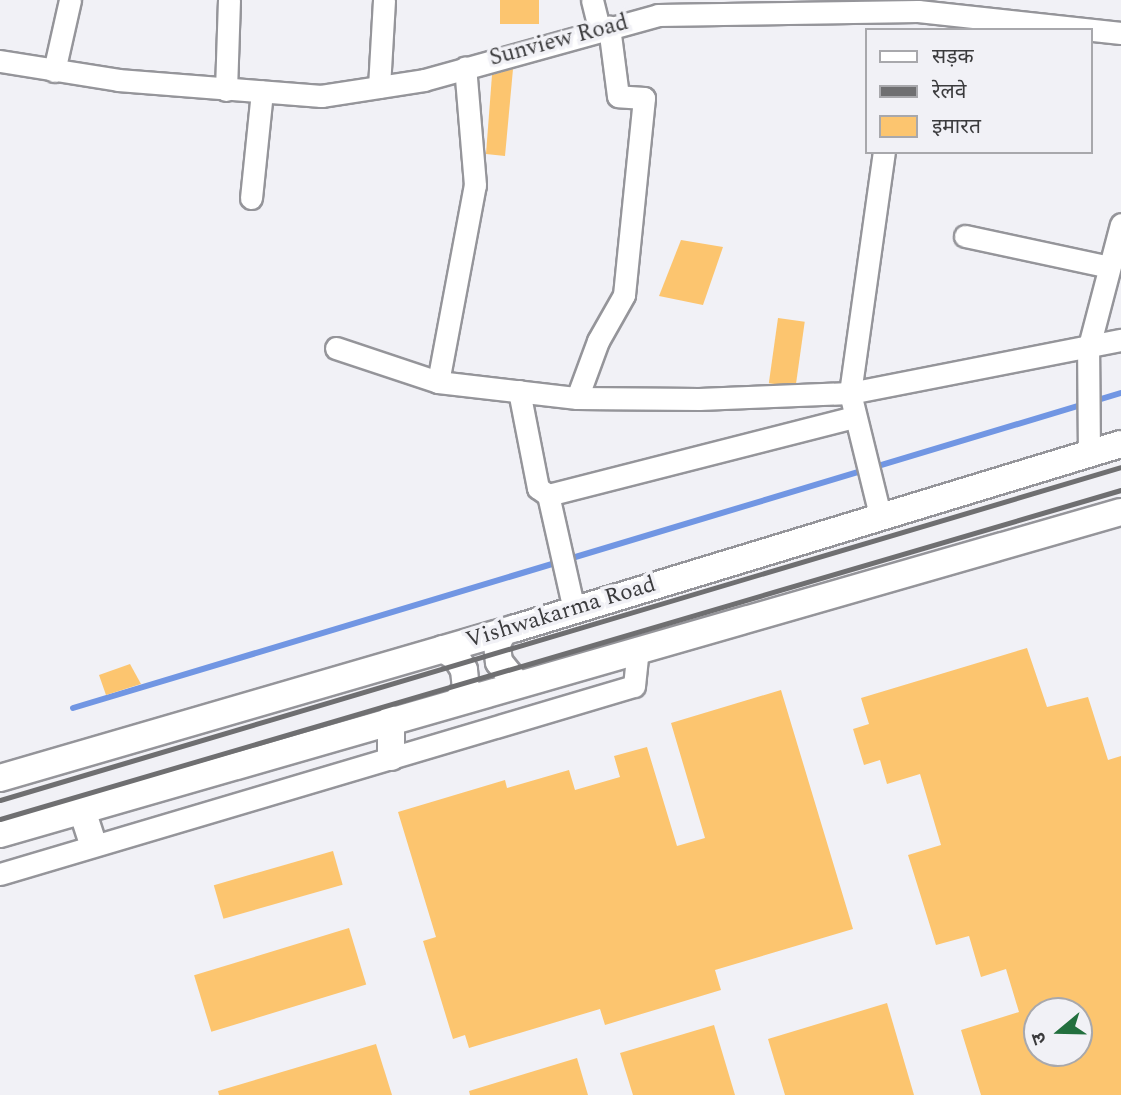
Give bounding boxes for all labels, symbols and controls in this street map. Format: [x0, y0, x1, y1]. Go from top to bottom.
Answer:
street label: Sunview Road [487, 9, 631, 73]
legend [866, 28, 1093, 154]
text: सड़क [932, 41, 974, 73]
text: रेलवे [932, 76, 967, 108]
text: इमारत [932, 111, 981, 143]
street label: Vishwakarma Road [463, 571, 659, 655]
north arrow [1023, 997, 1093, 1067]
text: उ [1024, 1028, 1055, 1048]

